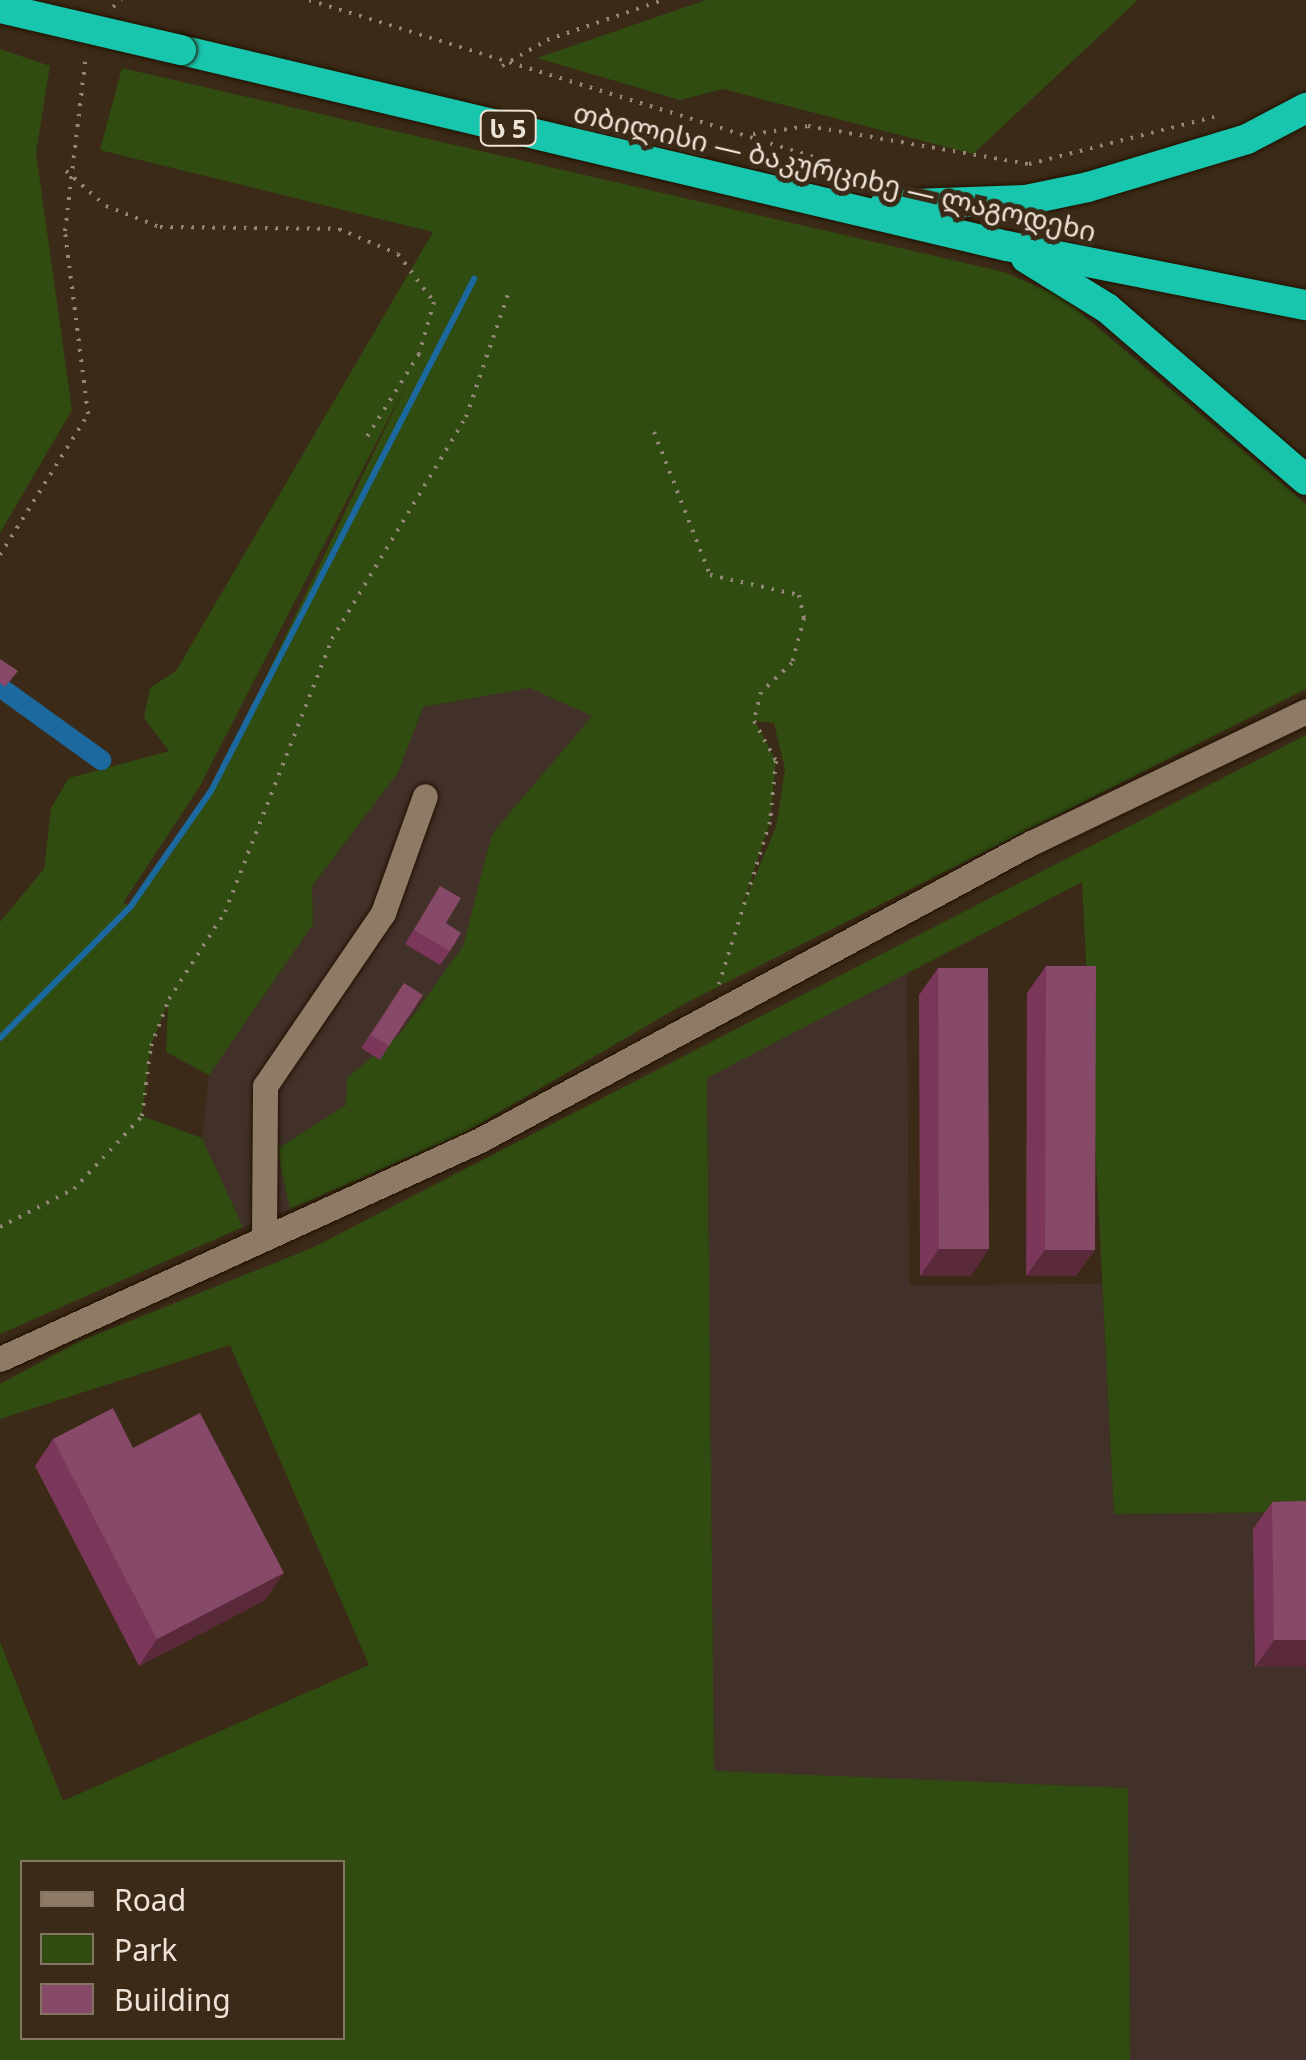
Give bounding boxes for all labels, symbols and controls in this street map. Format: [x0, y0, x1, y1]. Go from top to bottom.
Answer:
street label: თბილისი — ბაკურციხე — ლაგოდეხი [570, 94, 1100, 248]
road number: ს 5 [478, 108, 538, 148]
legend [20, 1860, 345, 2040]
text: Road [114, 1879, 186, 1920]
text: Park [114, 1929, 177, 1970]
text: Building [114, 1979, 231, 2020]

